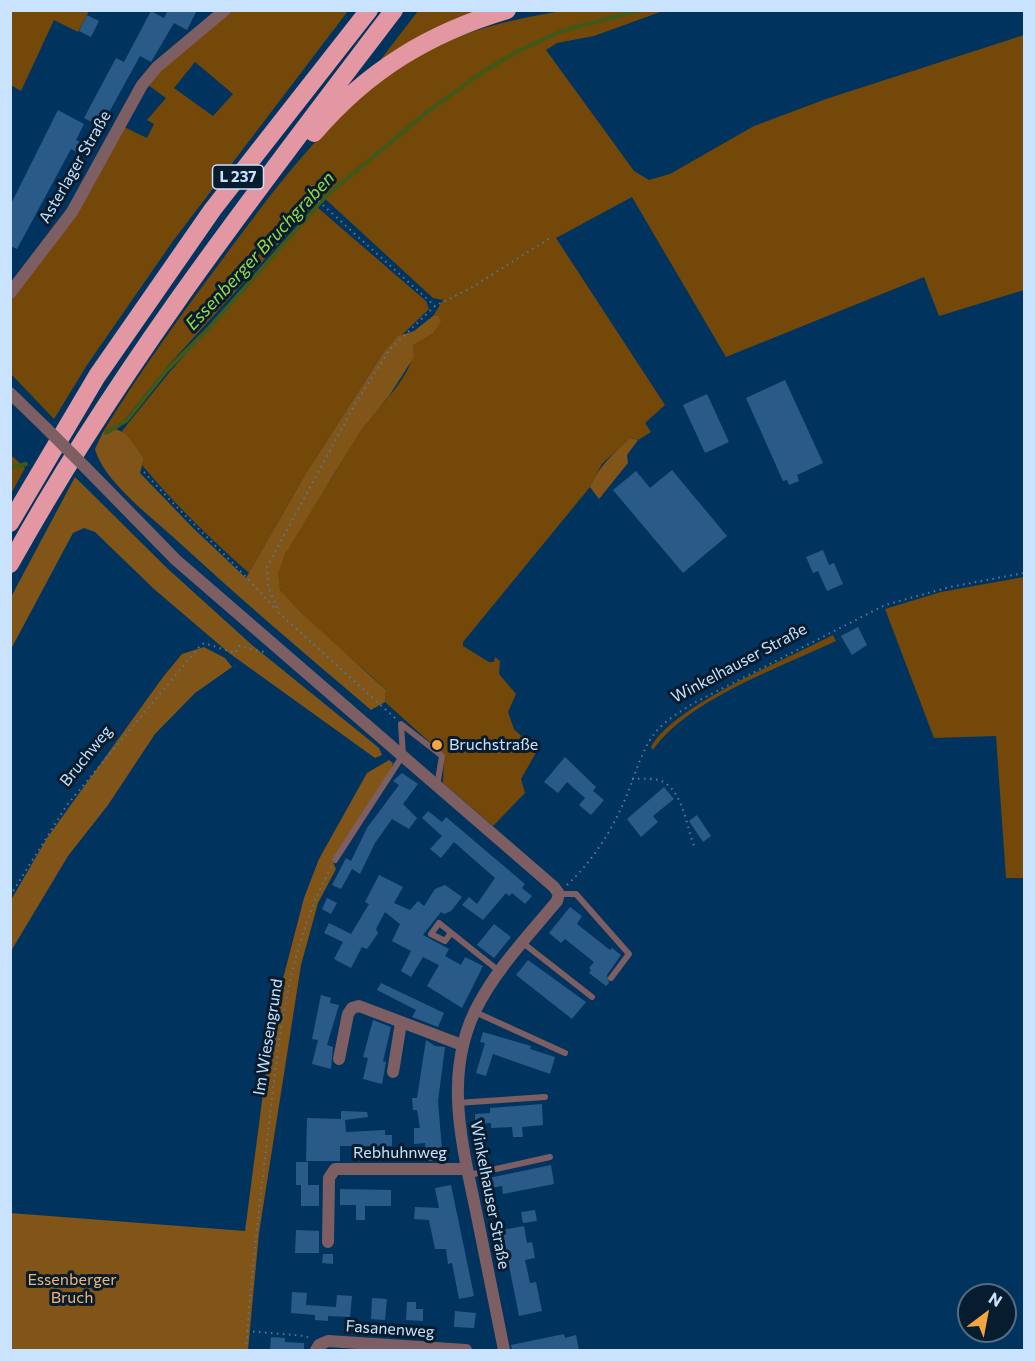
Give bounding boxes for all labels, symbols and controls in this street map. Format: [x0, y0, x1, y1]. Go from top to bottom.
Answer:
street label: Asterlager Straße [35, 107, 115, 227]
road number: L 237 [212, 165, 264, 189]
water label: Essenberger Bruchgraben [181, 167, 339, 335]
street label: Winkelhauser Straße [668, 619, 810, 707]
street label: Bruchweg [56, 722, 116, 790]
place label: Bruchstraße [449, 735, 538, 755]
marker: Bruchstraße [430, 738, 444, 752]
street label: Im Wiesengrund [249, 977, 287, 1097]
street label: Winkelhauser Straße [466, 1119, 514, 1271]
street label: Rebhuhnweg [353, 1143, 447, 1163]
park label: Essenberger Bruch [27, 1270, 117, 1308]
north arrow [957, 1283, 1017, 1343]
text: N [986, 1288, 1006, 1310]
street label: Fasanenweg [345, 1316, 435, 1342]

